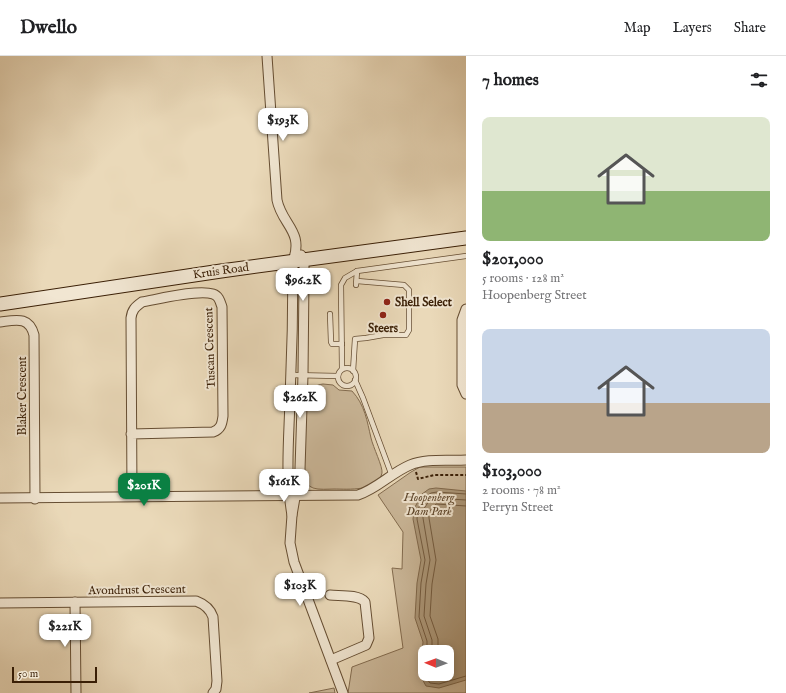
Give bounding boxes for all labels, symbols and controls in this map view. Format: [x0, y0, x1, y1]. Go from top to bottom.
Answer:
text: Dwello [20, 16, 77, 40]
text: Map [624, 19, 651, 37]
text: Layers [673, 19, 712, 37]
text: Share [734, 19, 766, 37]
icon: filters [748, 69, 770, 91]
text: 7 homes [482, 70, 539, 91]
pin: $193K [255, 108, 311, 142]
text: $193K [267, 112, 299, 129]
icon: home [590, 143, 662, 215]
text: $201,000 [482, 249, 544, 270]
street label: Kruis Road [192, 260, 251, 282]
pin: $96.2K [270, 268, 336, 302]
text: 5 rooms · 128 m² [482, 270, 564, 287]
text: $96.2K [285, 272, 321, 289]
text: Hoopenberg Street [482, 287, 587, 304]
place label: Shell Select [395, 295, 453, 310]
marker: Shell Select [382, 297, 392, 307]
street label: Tuscan Crescent [201, 307, 219, 389]
marker: Steers [378, 310, 388, 320]
place label: Steers [368, 321, 399, 336]
icon: home [590, 355, 662, 427]
street label: Blaker Crescent [15, 356, 30, 436]
pin: $262K [272, 385, 328, 419]
text: $262K [283, 389, 317, 406]
text: $103,000 [482, 461, 542, 482]
pin: $161K [256, 469, 312, 503]
pin: $201K [116, 473, 172, 507]
text: $161K [268, 473, 300, 490]
text: $201K [127, 477, 161, 494]
text: 2 rooms · 78 m² [482, 482, 561, 499]
park label: Hoopenberg Dam Park [403, 490, 455, 519]
text: Perryn Street [482, 499, 553, 516]
pin: $103K [272, 573, 328, 607]
text: $103K [284, 577, 316, 594]
street label: Avondrust Crescent [87, 582, 186, 598]
pin: $221K [37, 614, 93, 648]
text: $221K [48, 618, 82, 635]
north arrow [418, 645, 454, 681]
map controls [418, 645, 454, 681]
scale bar [12, 665, 97, 684]
text: 50 m [18, 667, 38, 681]

